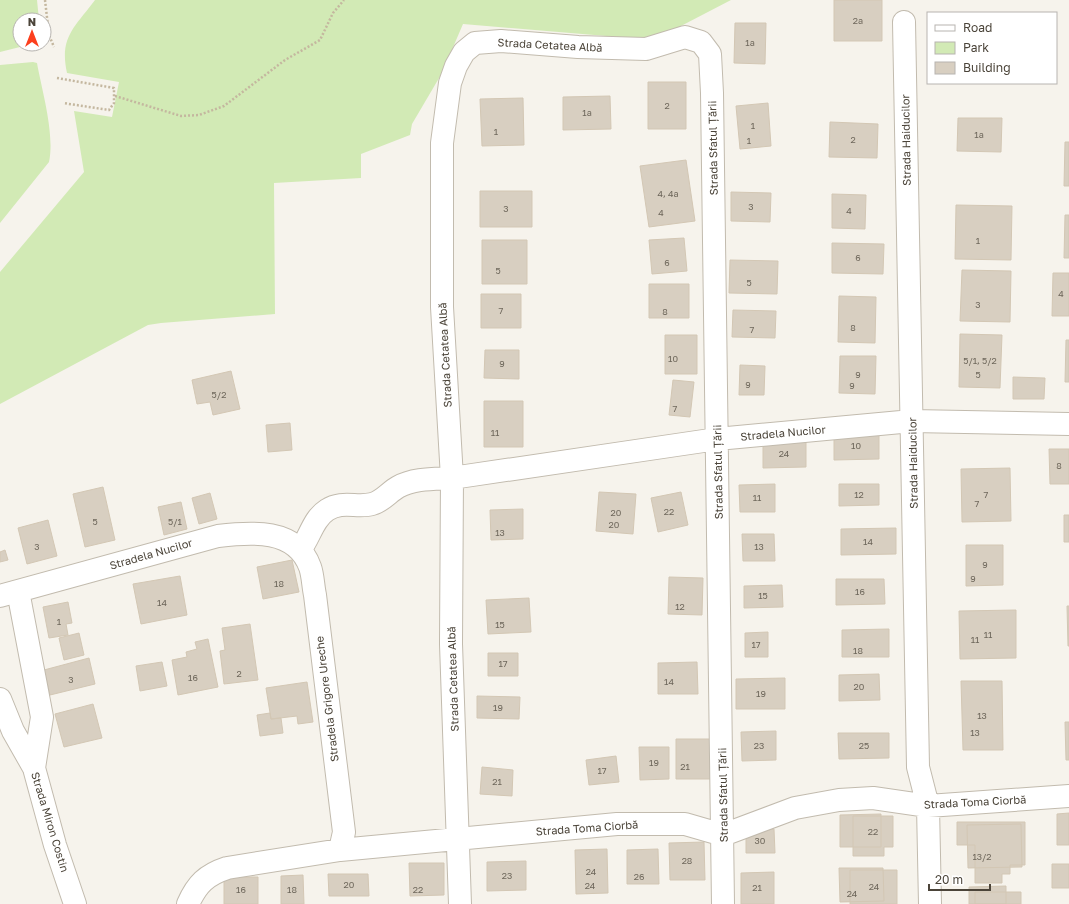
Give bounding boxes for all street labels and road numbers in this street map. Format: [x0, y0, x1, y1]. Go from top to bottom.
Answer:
street label: Strada Cetatea Albă [497, 35, 603, 54]
street label: Strada Haiducilor [898, 93, 913, 186]
street label: Strada Sfatul Țării [705, 101, 721, 195]
street label: Strada Cetatea Albă [435, 302, 454, 408]
street label: Strada Haiducilor [905, 416, 920, 509]
street label: Stradela Nucilor [740, 422, 827, 443]
street label: Strada Sfatul Țării [710, 425, 726, 519]
street label: Stradela Nucilor [108, 535, 194, 572]
street label: Strada Cetatea Albă [444, 626, 461, 732]
street label: Stradela Grigore Ureche [312, 635, 341, 763]
street label: Strada Sfatul Țării [715, 748, 731, 842]
street label: Strada Miron Costin [29, 770, 72, 874]
street label: Strada Toma Ciorbă [923, 792, 1027, 811]
street label: Strada Toma Ciorbă [535, 817, 639, 838]

